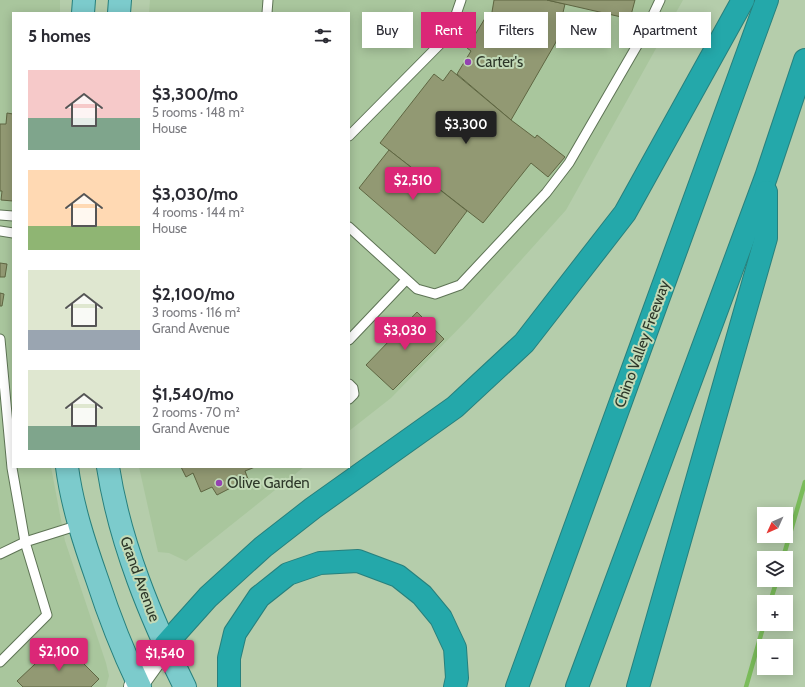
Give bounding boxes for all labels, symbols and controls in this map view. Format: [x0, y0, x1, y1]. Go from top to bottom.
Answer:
chip: Buy [362, 12, 413, 48]
chip: Rent [421, 12, 476, 48]
chip: Filters [484, 12, 548, 48]
chip: New [556, 12, 611, 48]
chip: Apartment [619, 12, 711, 48]
icon: filters [312, 25, 334, 47]
text: 5 homes [28, 26, 91, 46]
place label: Carter's [476, 53, 523, 71]
marker: Carter's [463, 57, 473, 67]
text: $3,300/mo [152, 84, 238, 104]
icon: home [60, 86, 108, 134]
text: 5 rooms · 148 m² [152, 104, 244, 120]
pin: $3,300 [433, 111, 499, 145]
text: $3,300 [445, 116, 487, 132]
text: House [152, 120, 187, 136]
pin: $2,510 [380, 167, 446, 201]
text: $2,510 [394, 172, 432, 188]
text: $3,030/mo [152, 184, 238, 204]
icon: home [60, 186, 108, 234]
text: 4 rooms · 144 m² [152, 204, 244, 220]
text: House [152, 220, 187, 236]
street label: Chino Valley Freeway [611, 277, 674, 410]
text: $2,100/mo [152, 284, 235, 304]
icon: home [60, 286, 108, 334]
text: 3 rooms · 116 m² [152, 304, 240, 320]
pin: $3,030 [372, 317, 438, 351]
text: Grand Avenue [152, 320, 230, 336]
text: $3,030 [384, 322, 426, 338]
text: $1,540/mo [152, 384, 234, 404]
icon: home [60, 386, 108, 434]
text: 2 rooms · 70 m² [152, 404, 240, 420]
text: Grand Avenue [152, 420, 230, 436]
place label: Olive Garden [227, 474, 310, 492]
marker: Olive Garden [214, 478, 224, 488]
north arrow [757, 507, 793, 543]
map controls [757, 507, 793, 675]
street label: Grand Avenue [116, 534, 164, 624]
button: layers [757, 551, 793, 587]
button: + [757, 595, 793, 631]
pin: $2,100 [26, 638, 92, 672]
button: − [757, 639, 793, 675]
pin: $1,540 [132, 640, 198, 674]
text: $2,100 [39, 643, 79, 659]
text: $1,540 [145, 645, 185, 661]

